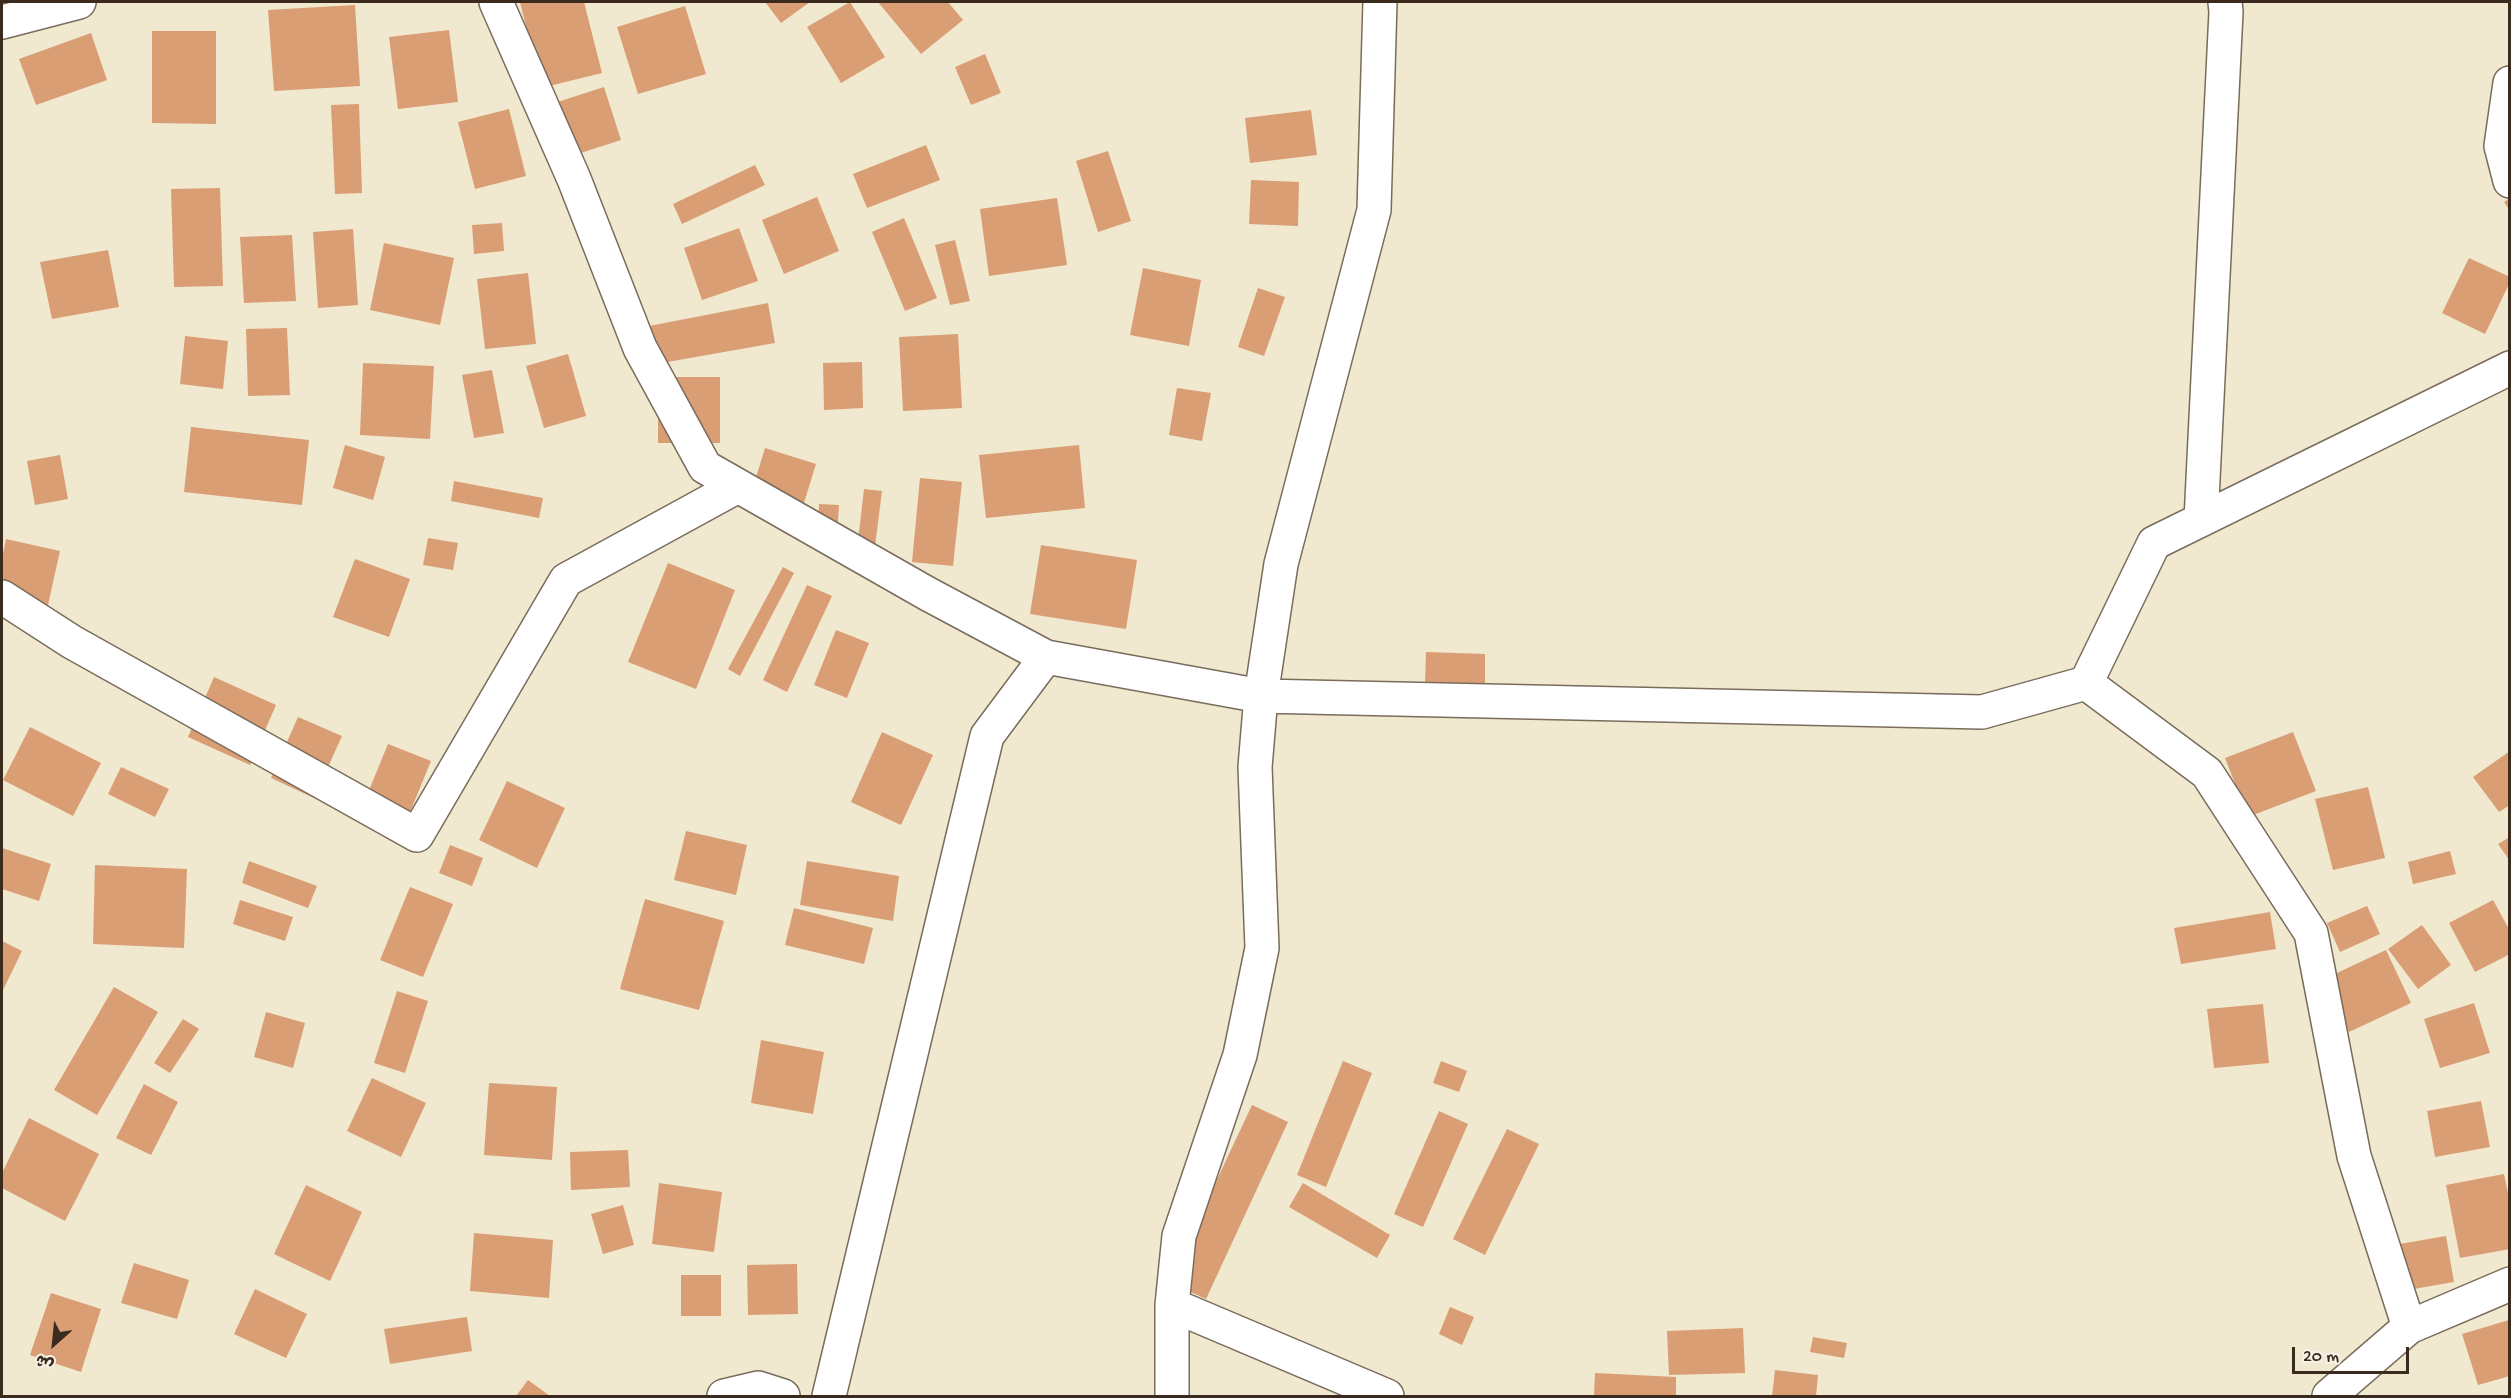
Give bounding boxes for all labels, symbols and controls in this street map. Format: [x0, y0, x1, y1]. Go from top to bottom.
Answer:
north arrow [24, 1314, 84, 1374]
scale bar [2295, 1335, 2412, 1373]
text: 20 m [2303, 1347, 2339, 1368]
text: ش [33, 1348, 58, 1373]

